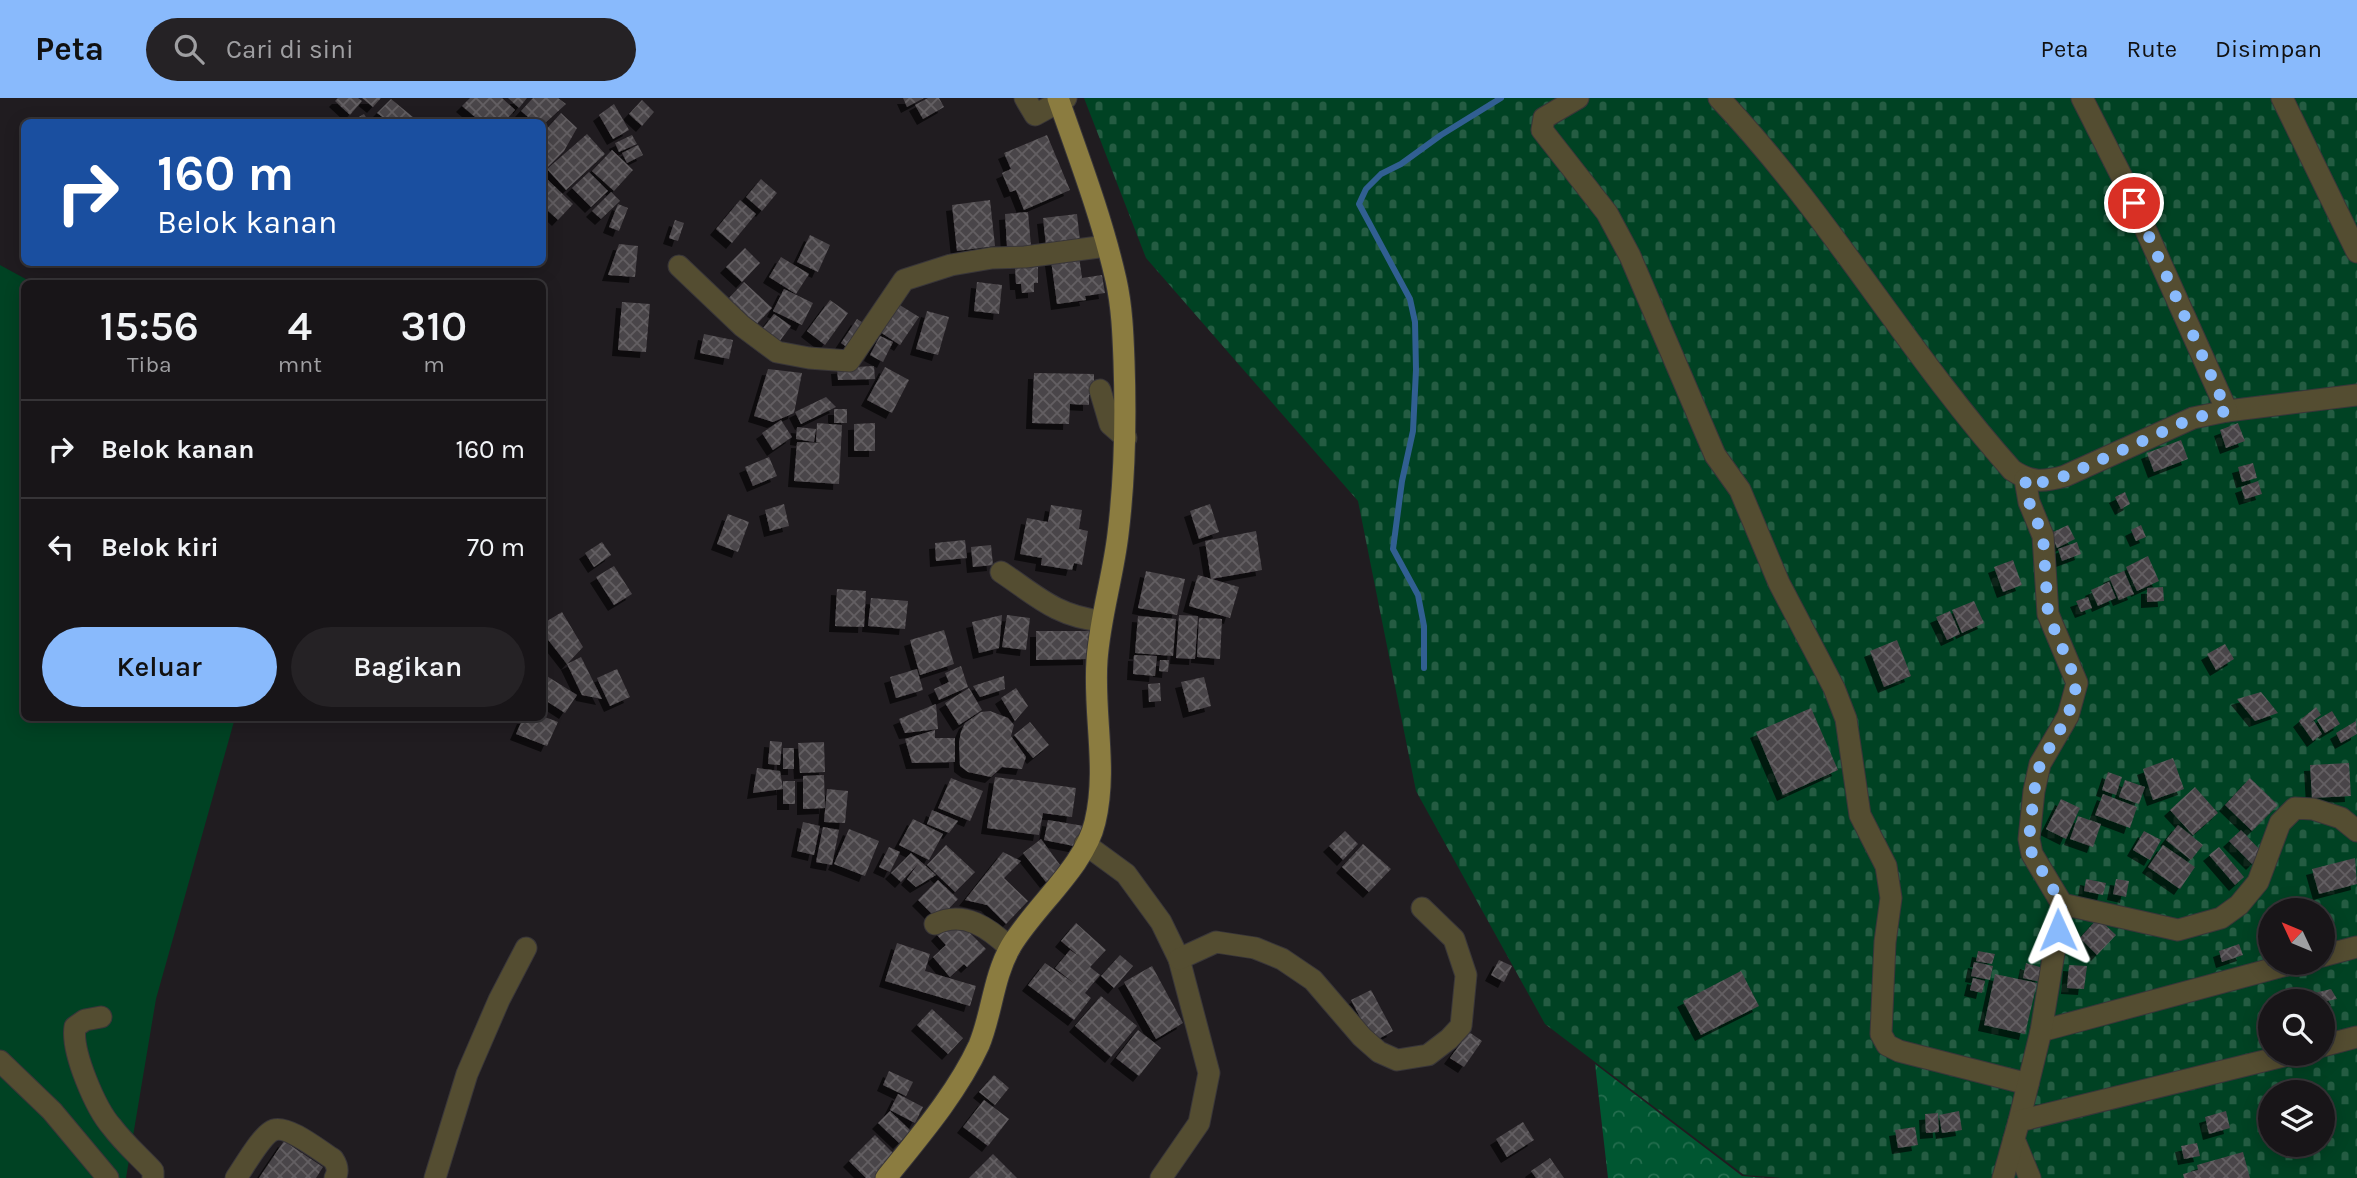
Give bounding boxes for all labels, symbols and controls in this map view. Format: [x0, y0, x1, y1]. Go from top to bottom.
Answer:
search box [146, 18, 636, 81]
text: Peta [35, 30, 104, 68]
icon: search [170, 30, 208, 68]
text: Cari di sini [226, 34, 354, 65]
text: Peta [2041, 35, 2088, 63]
text: Rute [2126, 35, 2177, 63]
text: Disimpan [2215, 35, 2322, 63]
text: 160 m [157, 145, 294, 202]
icon: right [42, 147, 133, 238]
pin [2104, 173, 2164, 233]
icon: arrive [2115, 184, 2153, 222]
text: Belok kanan [157, 204, 337, 241]
text: 15:56 [100, 301, 199, 351]
text: 4 [287, 301, 312, 351]
text: 310 [401, 301, 467, 351]
text: Tiba [127, 351, 172, 378]
text: mnt [278, 351, 322, 378]
text: m [423, 351, 445, 378]
icon: right [42, 430, 80, 468]
text: Belok kanan [101, 434, 254, 465]
text: 160 m [456, 434, 525, 465]
icon: left [42, 528, 80, 566]
text: Belok kiri [101, 532, 219, 563]
text: 70 m [467, 532, 525, 563]
button: Keluar [42, 627, 277, 707]
button: Bagikan [291, 627, 525, 707]
position arrow [2021, 893, 2095, 967]
north arrow [2258, 898, 2334, 975]
map controls [2258, 898, 2335, 1157]
button: search [2258, 989, 2335, 1066]
button: layers [2258, 1080, 2335, 1157]

